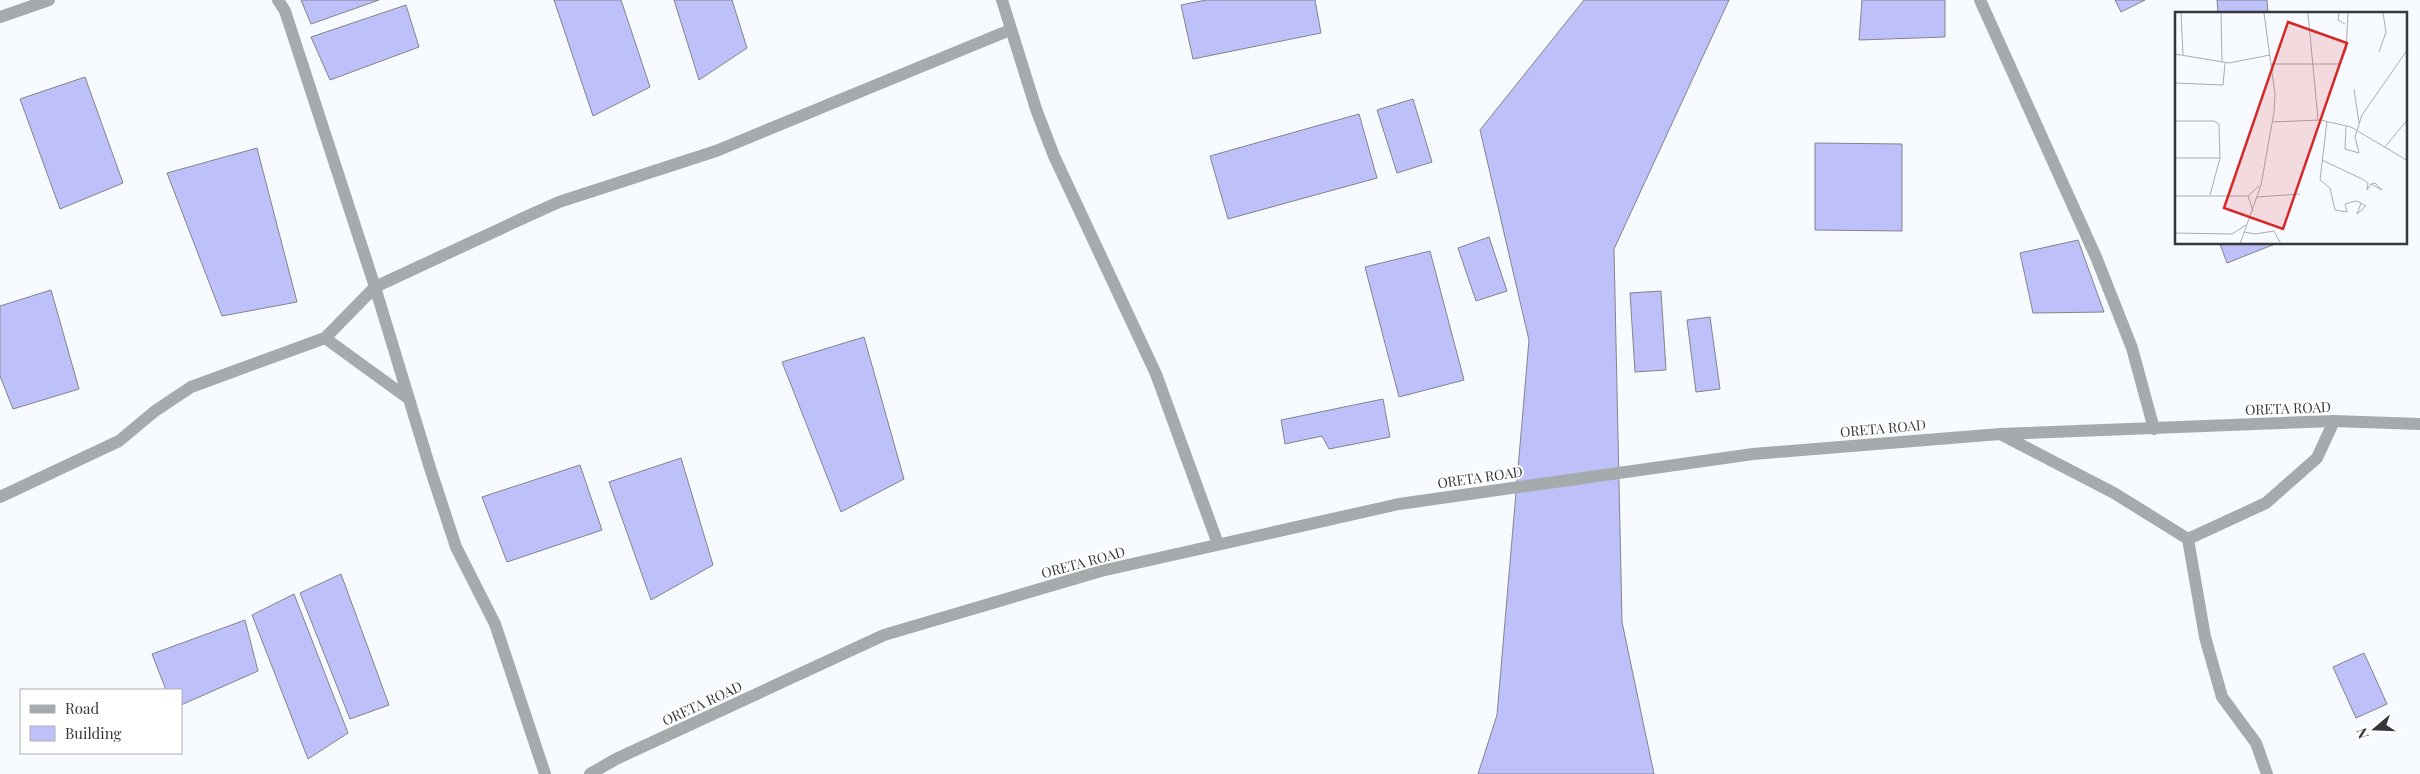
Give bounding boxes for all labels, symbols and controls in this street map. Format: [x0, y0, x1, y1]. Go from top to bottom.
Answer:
inset map [2175, 12, 2408, 245]
street label: ORETA ROAD [2245, 397, 2331, 419]
street label: ORETA ROAD [1839, 415, 1927, 441]
street label: ORETA ROAD [1436, 462, 1524, 492]
street label: ORETA ROAD [1039, 542, 1127, 582]
street label: ORETA ROAD [659, 676, 745, 730]
legend [20, 689, 182, 754]
text: Road [65, 698, 99, 718]
north arrow [2350, 704, 2400, 754]
text: Building [65, 723, 122, 743]
text: N [2352, 726, 2373, 741]

